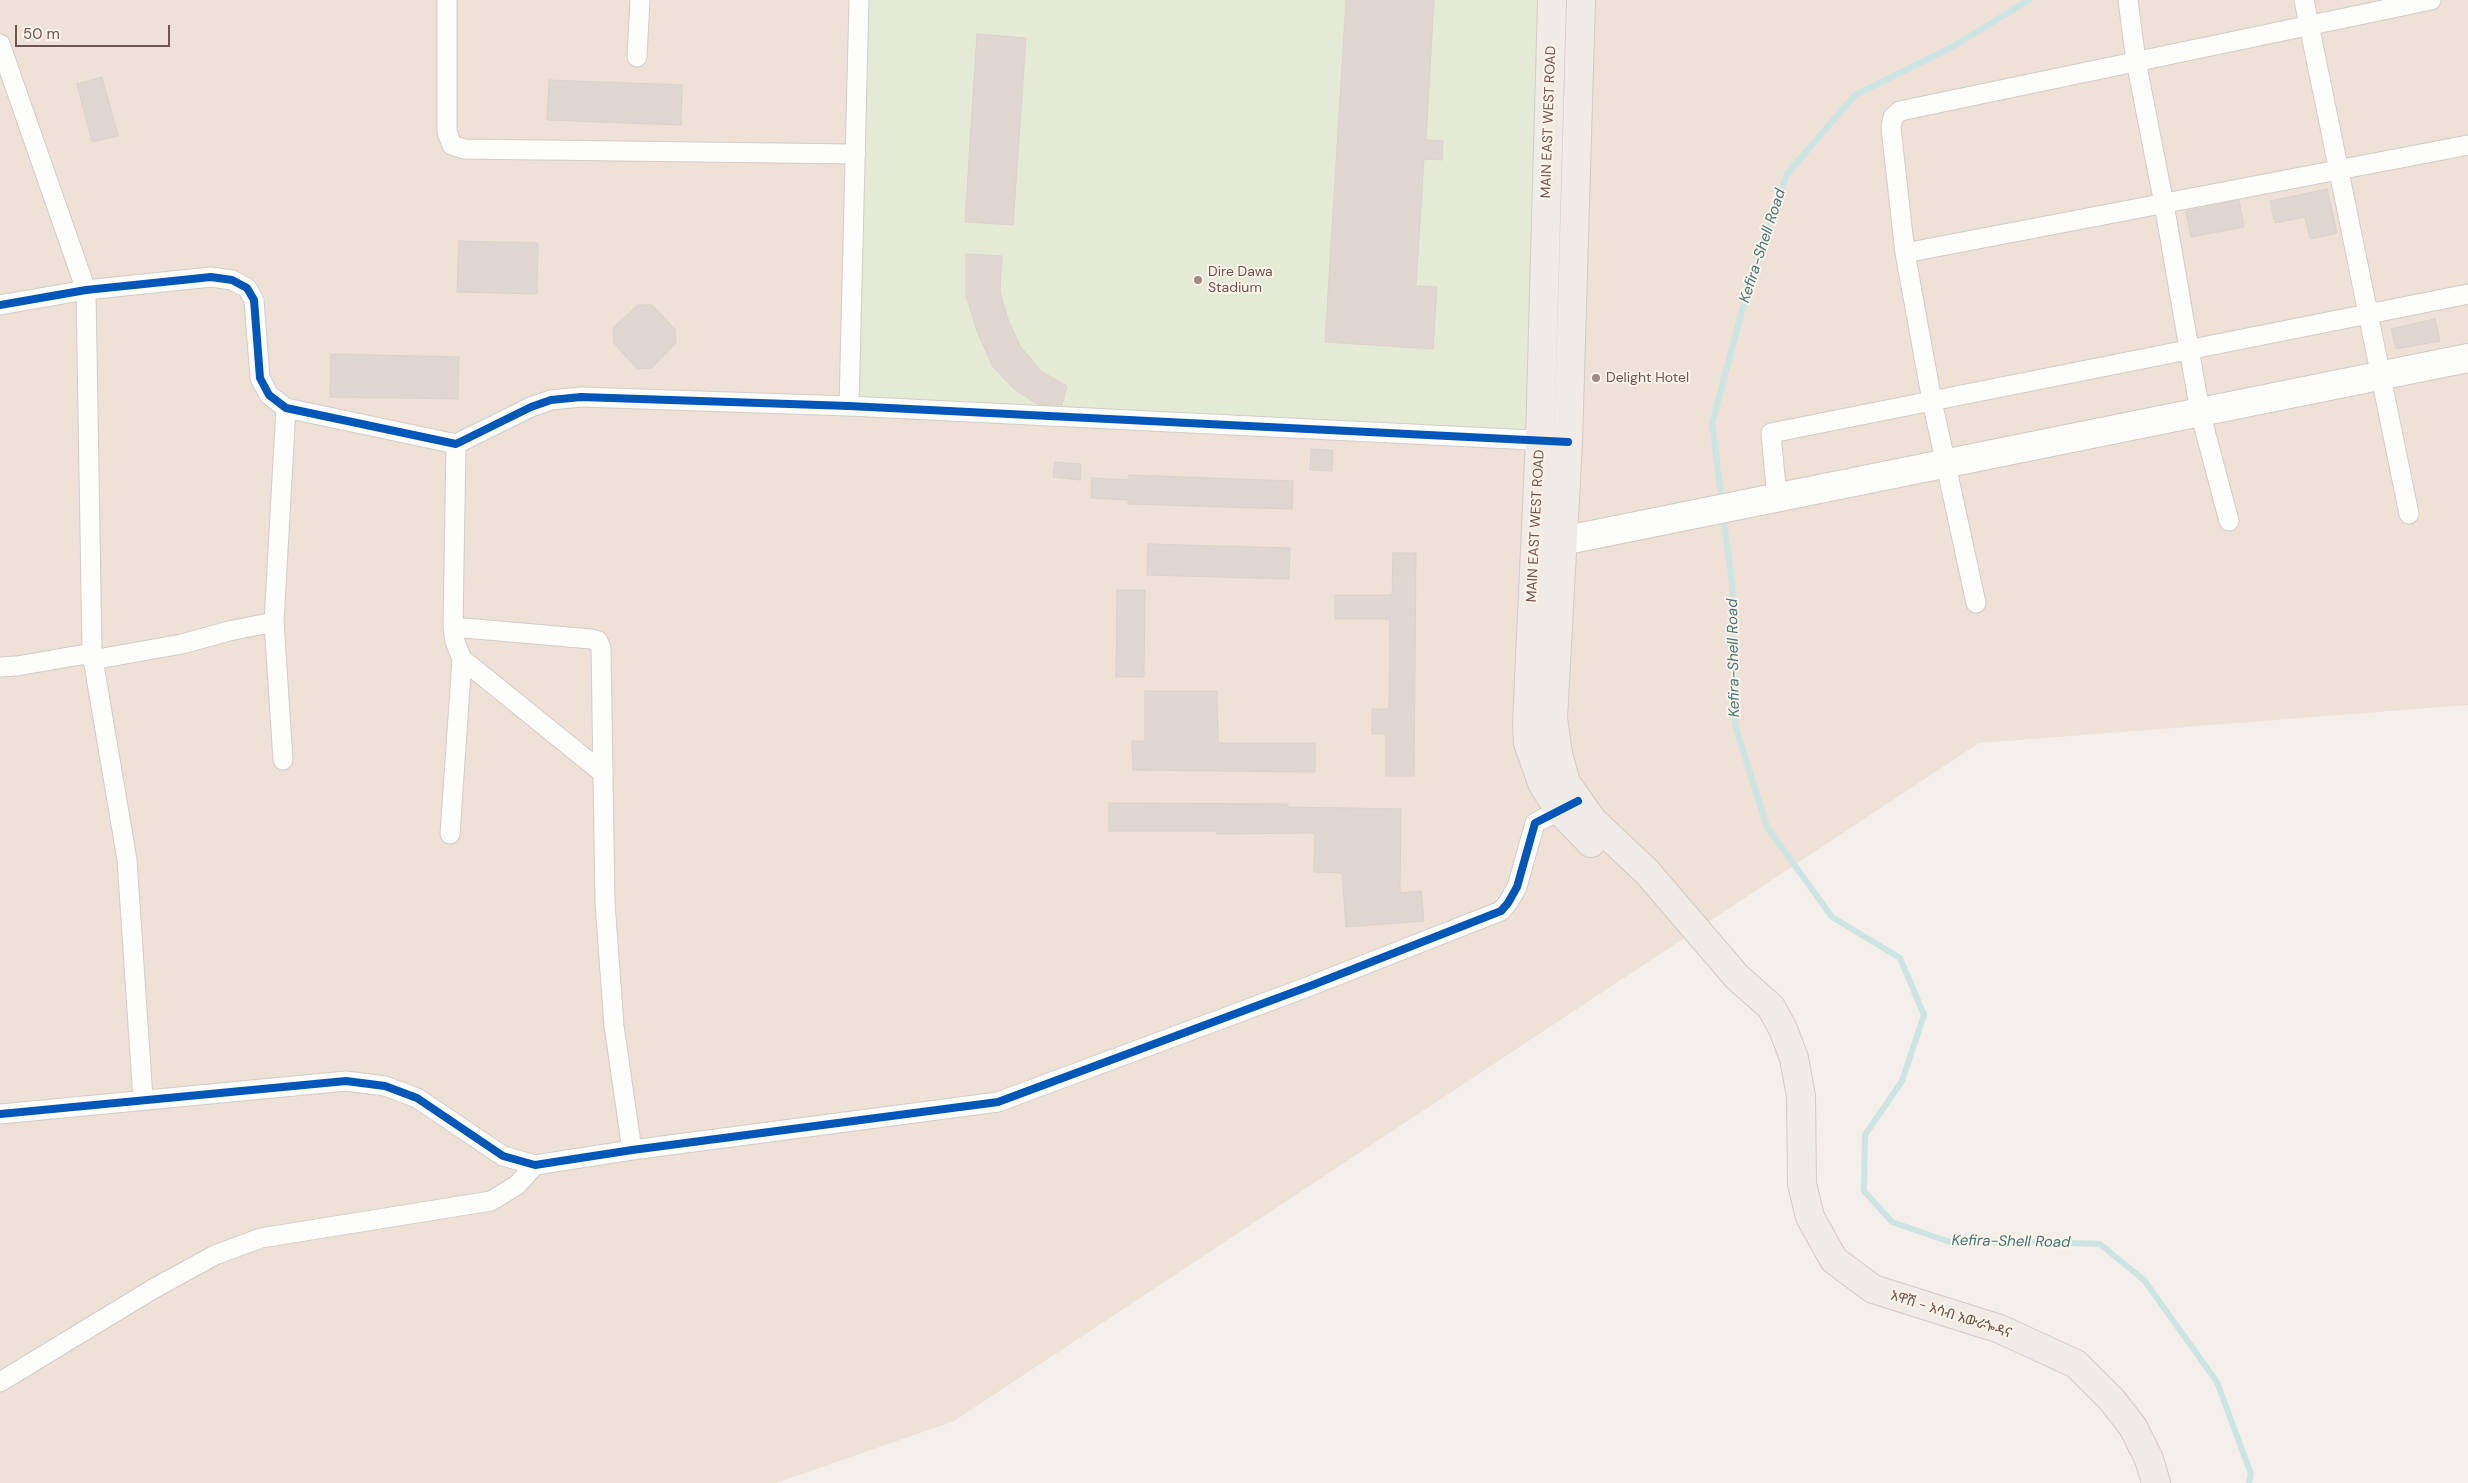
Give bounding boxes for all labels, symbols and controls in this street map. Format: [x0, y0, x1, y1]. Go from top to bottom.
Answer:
scale bar [18, 15, 172, 47]
text: 50 m [23, 24, 60, 44]
street label: MAIN EAST WEST ROAD [1538, 45, 1560, 199]
water label: Kefira-Shell Road [1736, 187, 1790, 305]
place label: Dire Dawa Stadium [1208, 264, 1273, 296]
marker: Dire Dawa Stadium [1192, 274, 1204, 286]
place label: Delight Hotel [1606, 370, 1689, 386]
marker: Delight Hotel [1590, 372, 1602, 384]
street label: MAIN EAST WEST ROAD [1524, 449, 1548, 603]
water label: Kefira-Shell Road [1724, 598, 1744, 718]
water label: Kefira-Shell Road [1951, 1232, 2071, 1252]
street label: አዋሽ - አሳብ አውራጐዳና [1888, 1288, 2014, 1342]

